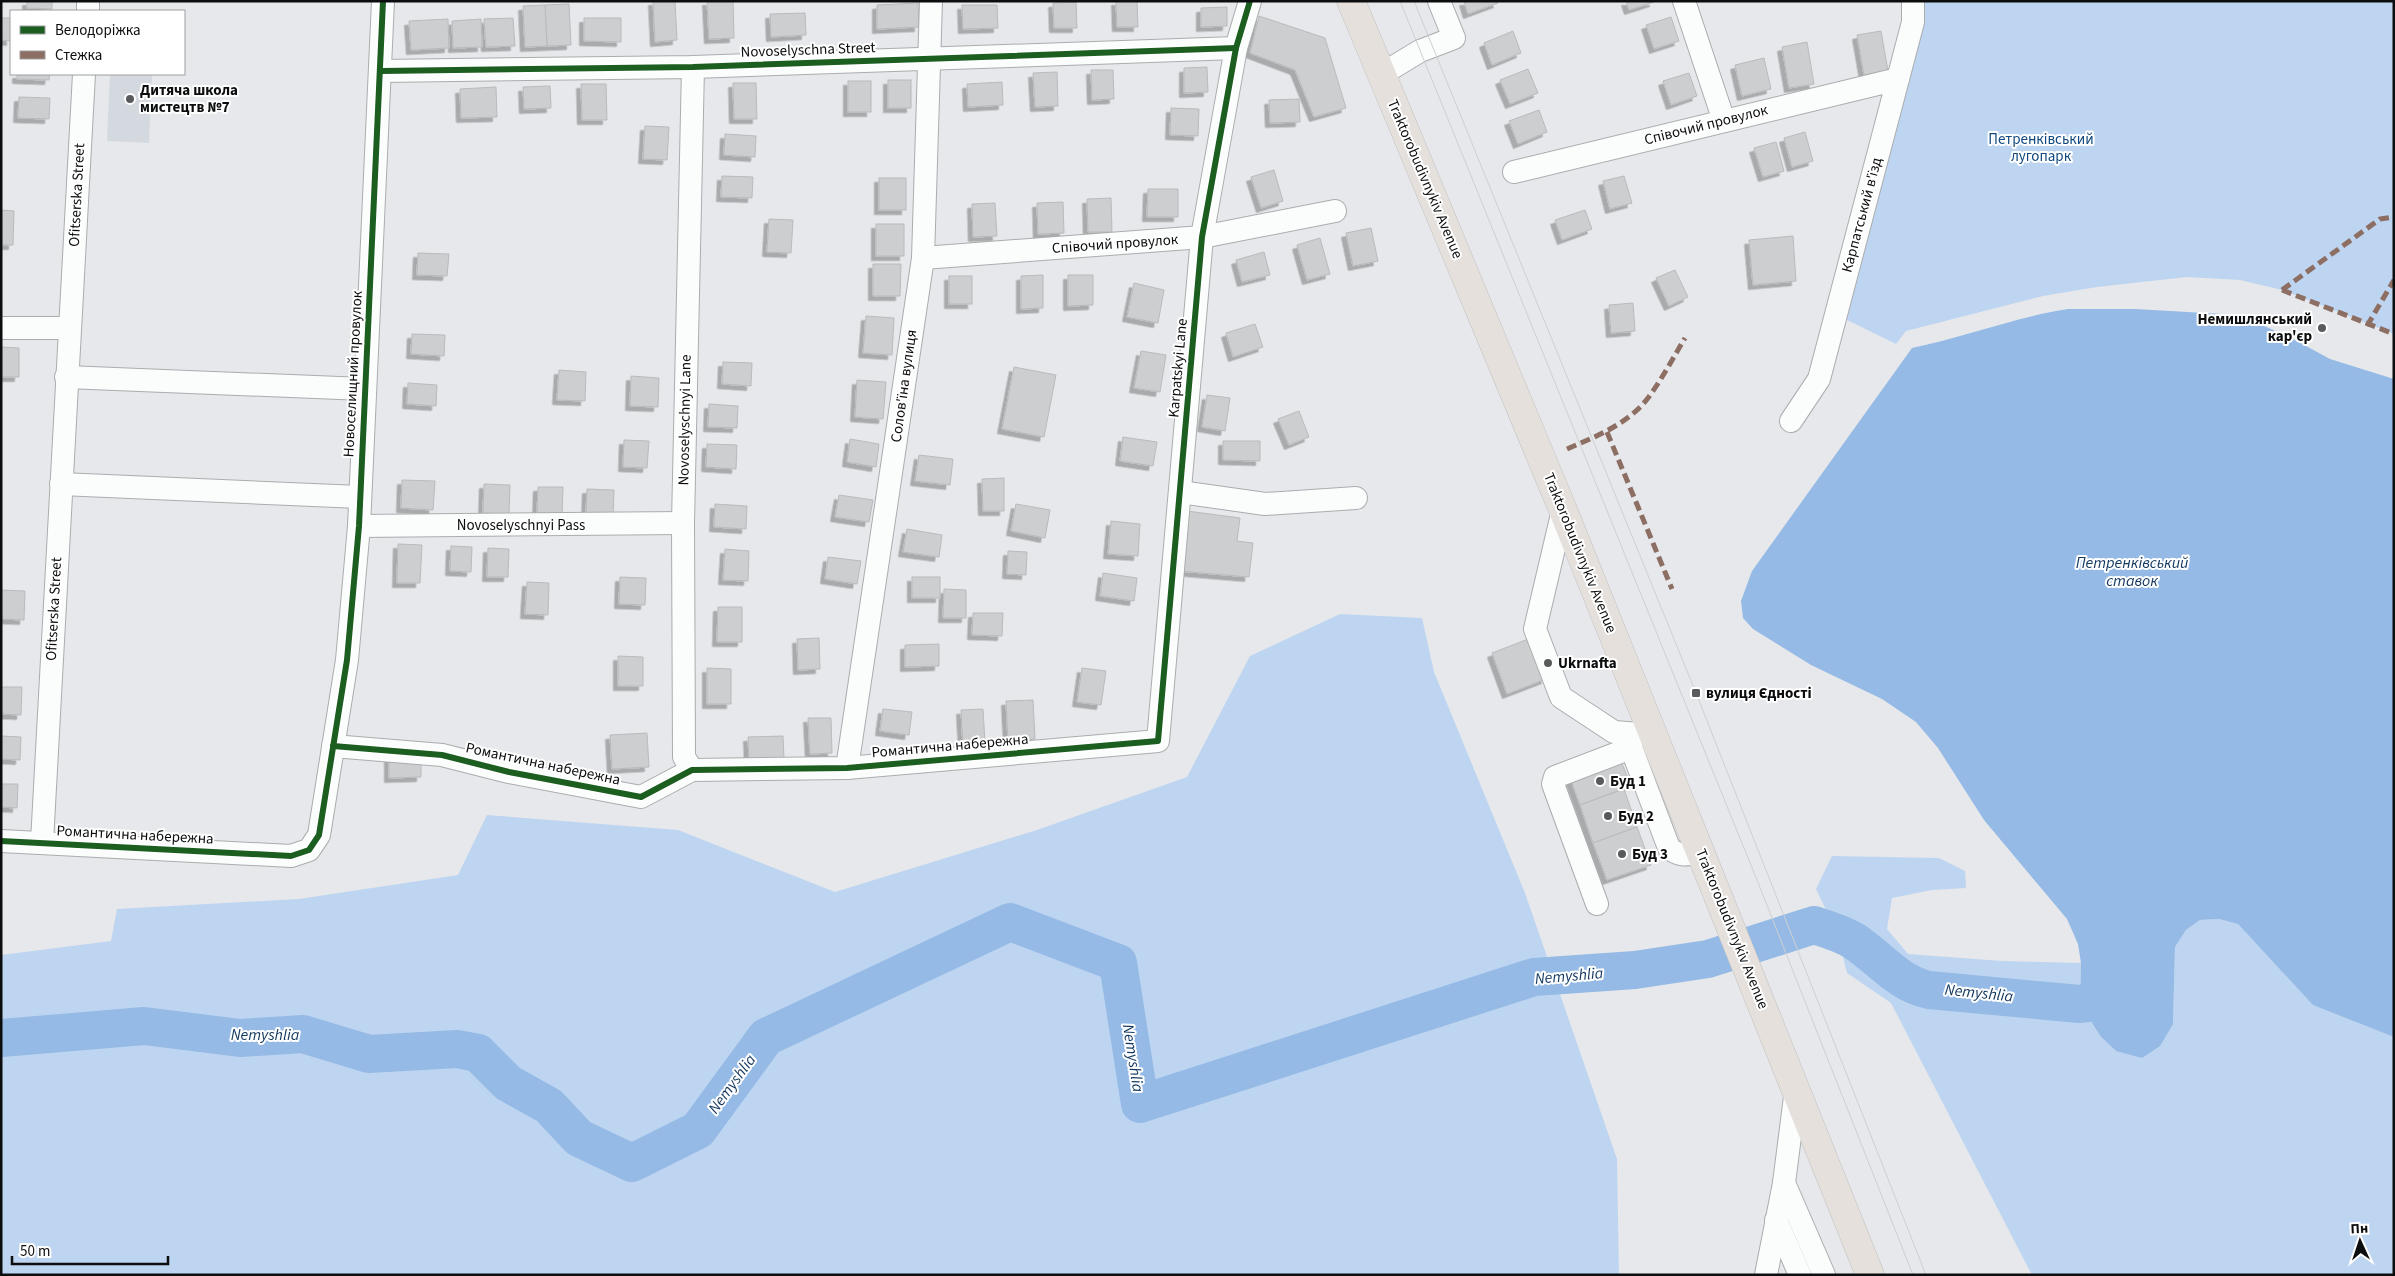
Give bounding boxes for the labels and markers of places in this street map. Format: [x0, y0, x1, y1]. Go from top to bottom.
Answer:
place label: Дитяча школа мистецтв №7 [140, 80, 238, 118]
marker: Дитяча школа мистецтв №7 [124, 93, 136, 105]
place label: Немишлянський кар'єр [2197, 309, 2312, 347]
marker: Немишлянський кар'єр [2316, 322, 2328, 334]
place label: Ukrnafta [1558, 653, 1617, 674]
marker: Ukrnafta [1542, 657, 1554, 669]
place label: вулиця Єдності [1706, 683, 1812, 704]
marker: вулиця Єдності [1690, 687, 1702, 699]
place label: Буд 1 [1610, 771, 1646, 792]
marker: Буд 1 [1594, 775, 1606, 787]
place label: Буд 2 [1618, 806, 1654, 827]
marker: Буд 2 [1602, 810, 1614, 822]
place label: Буд 3 [1632, 844, 1668, 865]
marker: Буд 3 [1616, 848, 1628, 860]

